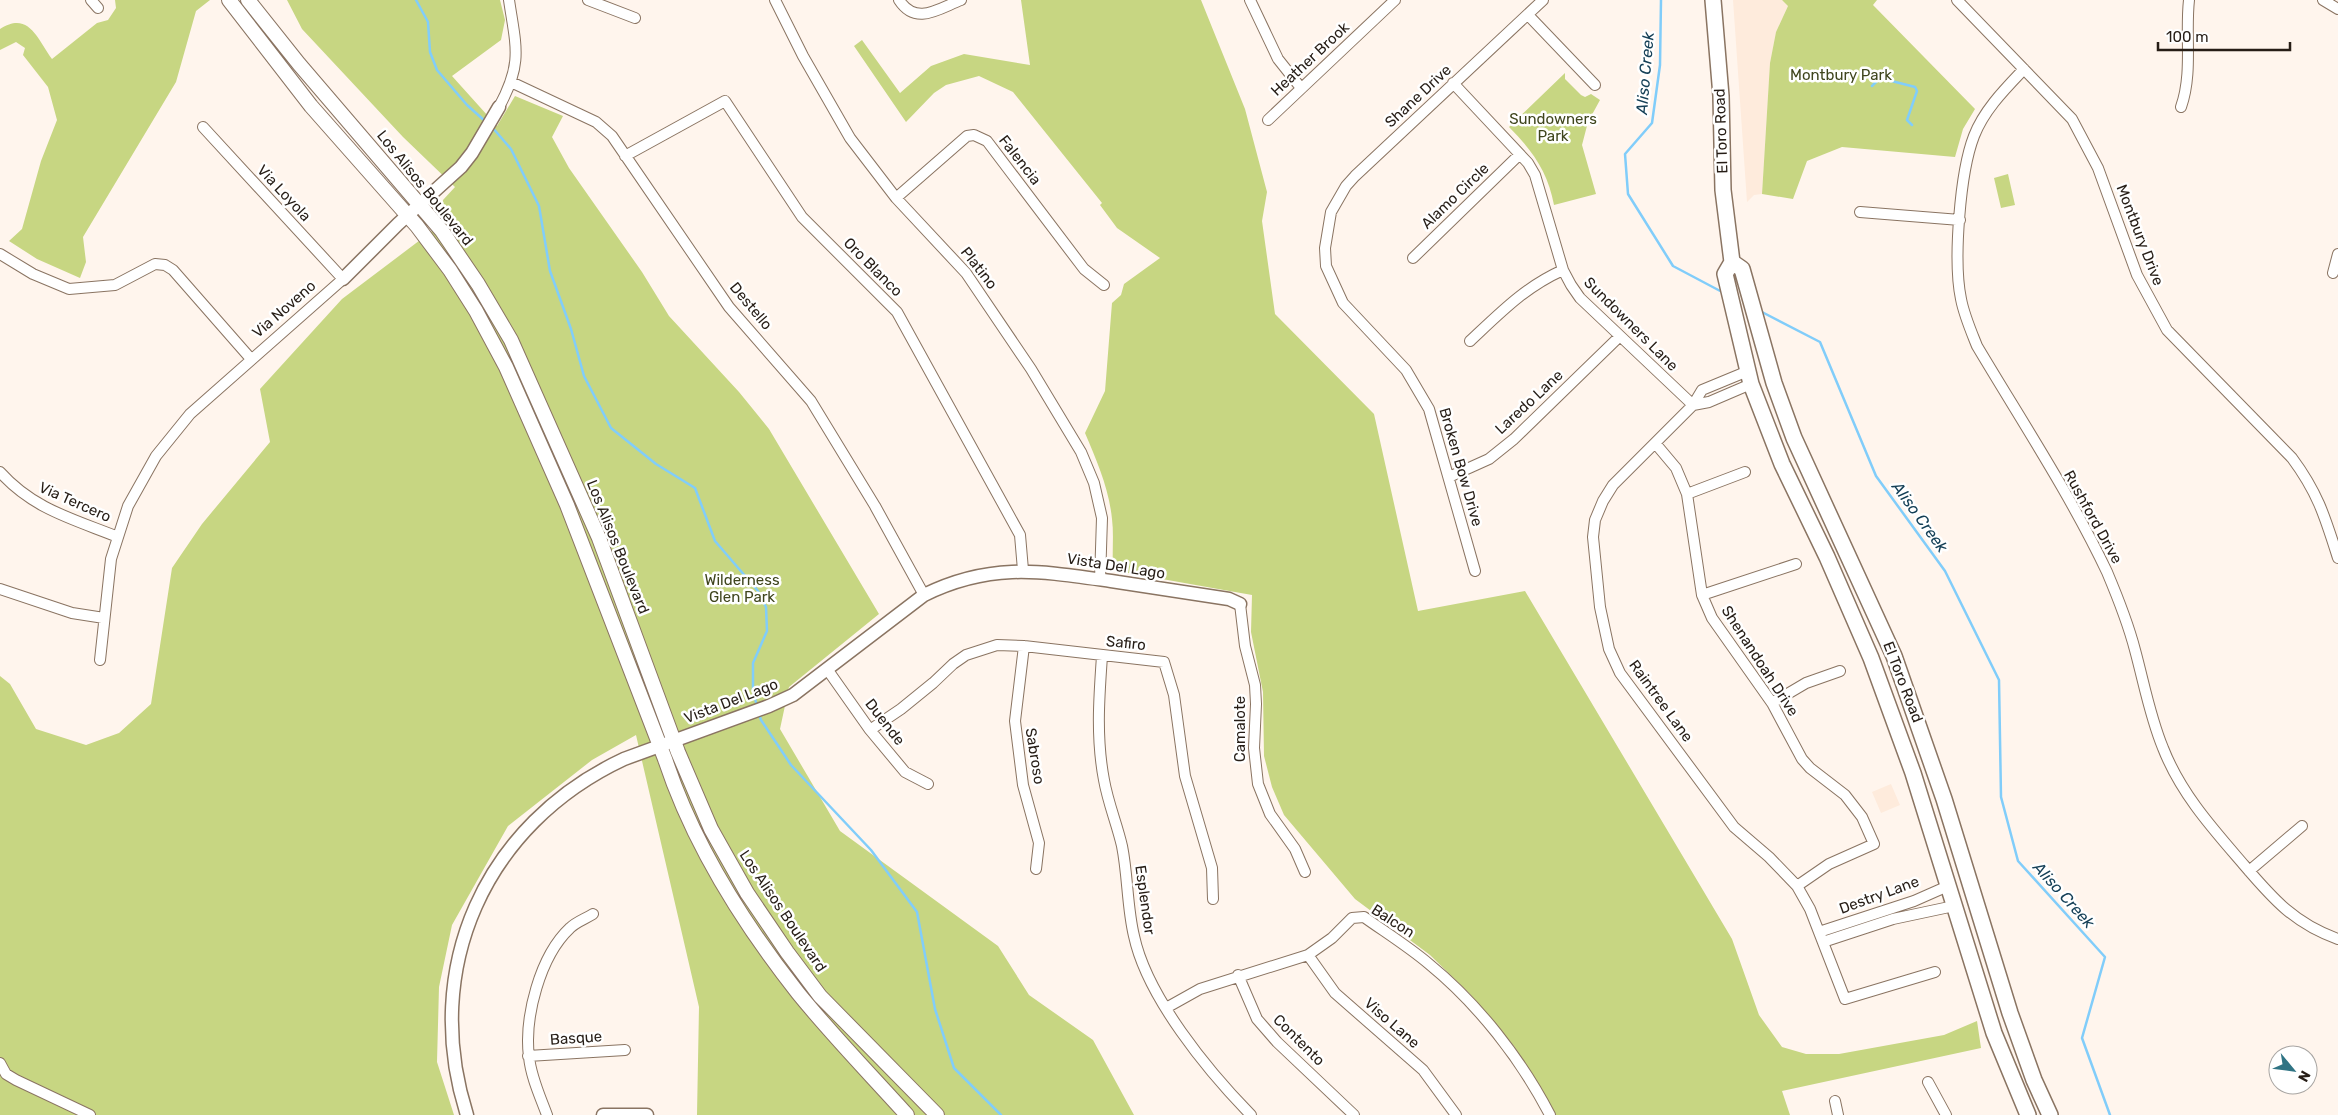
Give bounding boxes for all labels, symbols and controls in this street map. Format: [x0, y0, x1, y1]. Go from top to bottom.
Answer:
street label: Heather Brook [1267, 18, 1353, 100]
scale bar [2158, 20, 2290, 52]
text: 100 m [2166, 28, 2208, 46]
water label: Aliso Creek [1632, 30, 1658, 116]
street label: Shane Drive [1381, 61, 1455, 131]
park label: Montbury Park [1790, 66, 1892, 84]
street label: El Toro Road [1711, 88, 1731, 174]
park label: Sundowners Park [1509, 110, 1597, 145]
street label: Los Alisos Boulevard [373, 127, 477, 249]
street label: Falencia [995, 132, 1045, 188]
street label: Alamo Circle [1417, 159, 1493, 233]
street label: Via Loyola [253, 161, 315, 225]
street label: Montbury Drive [2112, 182, 2168, 288]
street label: Oro Blanco [840, 234, 906, 300]
street label: Platino [957, 243, 1001, 293]
street label: Sundowners Lane [1580, 273, 1682, 375]
street label: Via Noveno [249, 277, 319, 341]
street label: Destello [726, 279, 776, 333]
street label: Laredo Lane [1491, 366, 1567, 438]
street label: Broken Bow Drive [1435, 406, 1487, 528]
street label: Rushford Drive [2060, 467, 2126, 567]
street label: Los Alisos Boulevard [583, 477, 653, 617]
water label: Aliso Creek [1887, 477, 1952, 557]
street label: Via Tercero [36, 478, 114, 526]
street label: Vista Del Lago [1066, 549, 1166, 583]
park label: Wilderness Glen Park [704, 571, 780, 606]
street label: Shenandoah Drive [1718, 602, 1802, 720]
street label: Safiro [1105, 632, 1147, 654]
street label: El Toro Road [1879, 639, 1927, 725]
street label: Raintree Lane [1625, 657, 1697, 745]
street label: Vista Del Lago [681, 675, 781, 727]
street label: Duende [861, 695, 909, 749]
street label: Camalote [1231, 696, 1249, 762]
street label: Sabroso [1022, 726, 1048, 786]
street label: Los Alisos Boulevard [736, 847, 830, 975]
water label: Aliso Creek [2029, 857, 2099, 933]
street label: Esplendor [1131, 864, 1159, 936]
street label: Destry Lane [1837, 872, 1921, 918]
street label: Balcon [1368, 900, 1418, 942]
street label: Viso Lane [1361, 994, 1423, 1052]
street label: Contento [1270, 1011, 1328, 1069]
street label: Basque [549, 1027, 603, 1049]
north arrow [2268, 1045, 2318, 1095]
text: N [2294, 1068, 2314, 1085]

